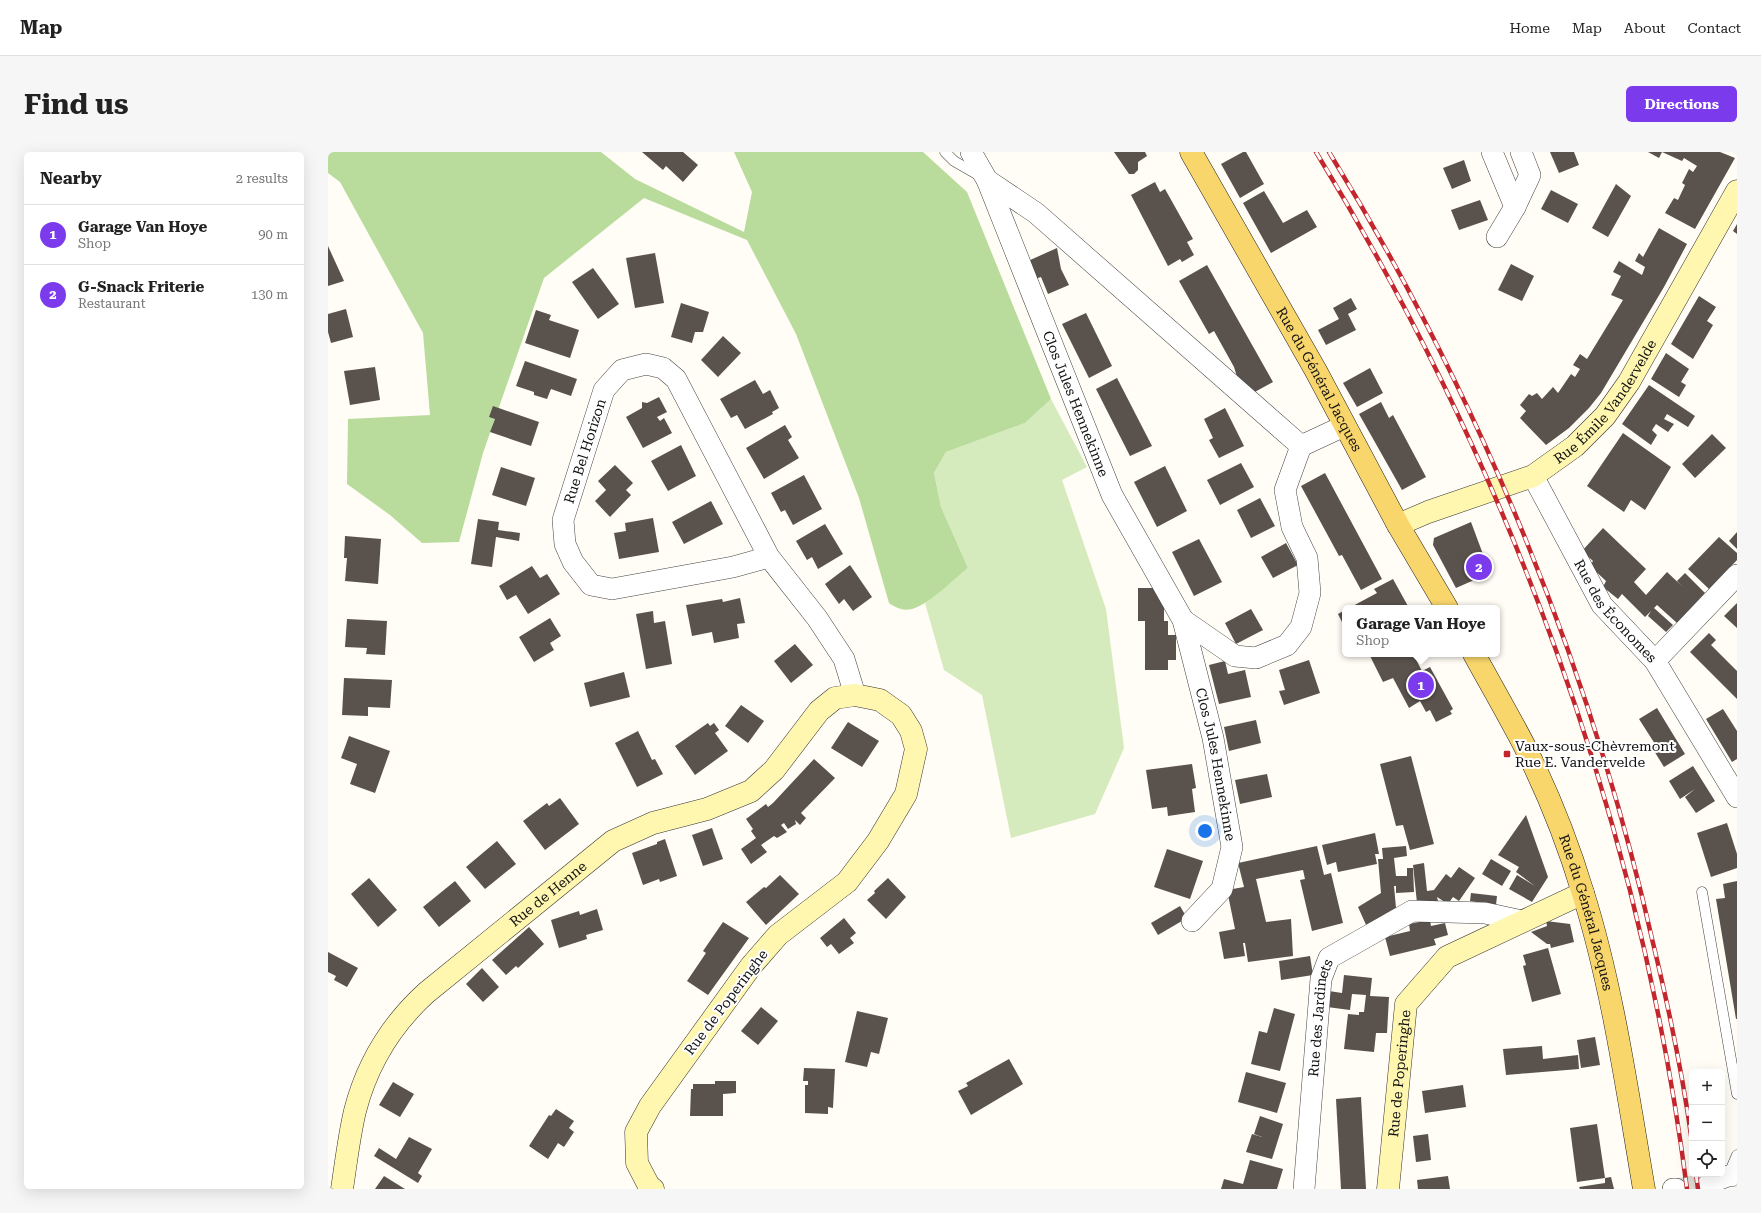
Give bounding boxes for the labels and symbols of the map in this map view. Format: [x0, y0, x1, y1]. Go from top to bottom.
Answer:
street label: Rue du Général Jacques [1273, 304, 1366, 454]
street label: Clos Jules Hennekinne [1040, 328, 1112, 479]
street label: Rue Émile Vandervelde [1551, 336, 1660, 467]
street label: Rue Bel Horizon [561, 397, 609, 505]
pin: 2 [1466, 552, 1492, 582]
street label: Rue des Économes [1571, 557, 1660, 666]
pin: 1 [1408, 670, 1434, 700]
street label: Clos Jules Hennekinne [1193, 686, 1239, 842]
place label: Vaux-sous-Chèvremont Rue E. Vandervelde [1515, 738, 1675, 770]
marker: Vaux-sous-Chèvremont Rue E. Vandervelde [1502, 749, 1512, 759]
your location [1195, 821, 1215, 841]
street label: Rue du Général Jacques [1556, 832, 1616, 993]
street label: Rue de Henne [506, 858, 590, 930]
street label: Rue de Poperinghe [681, 946, 771, 1058]
street label: Rue des Jardinets [1305, 956, 1336, 1078]
street label: Rue de Poperinghe [1385, 1009, 1413, 1138]

